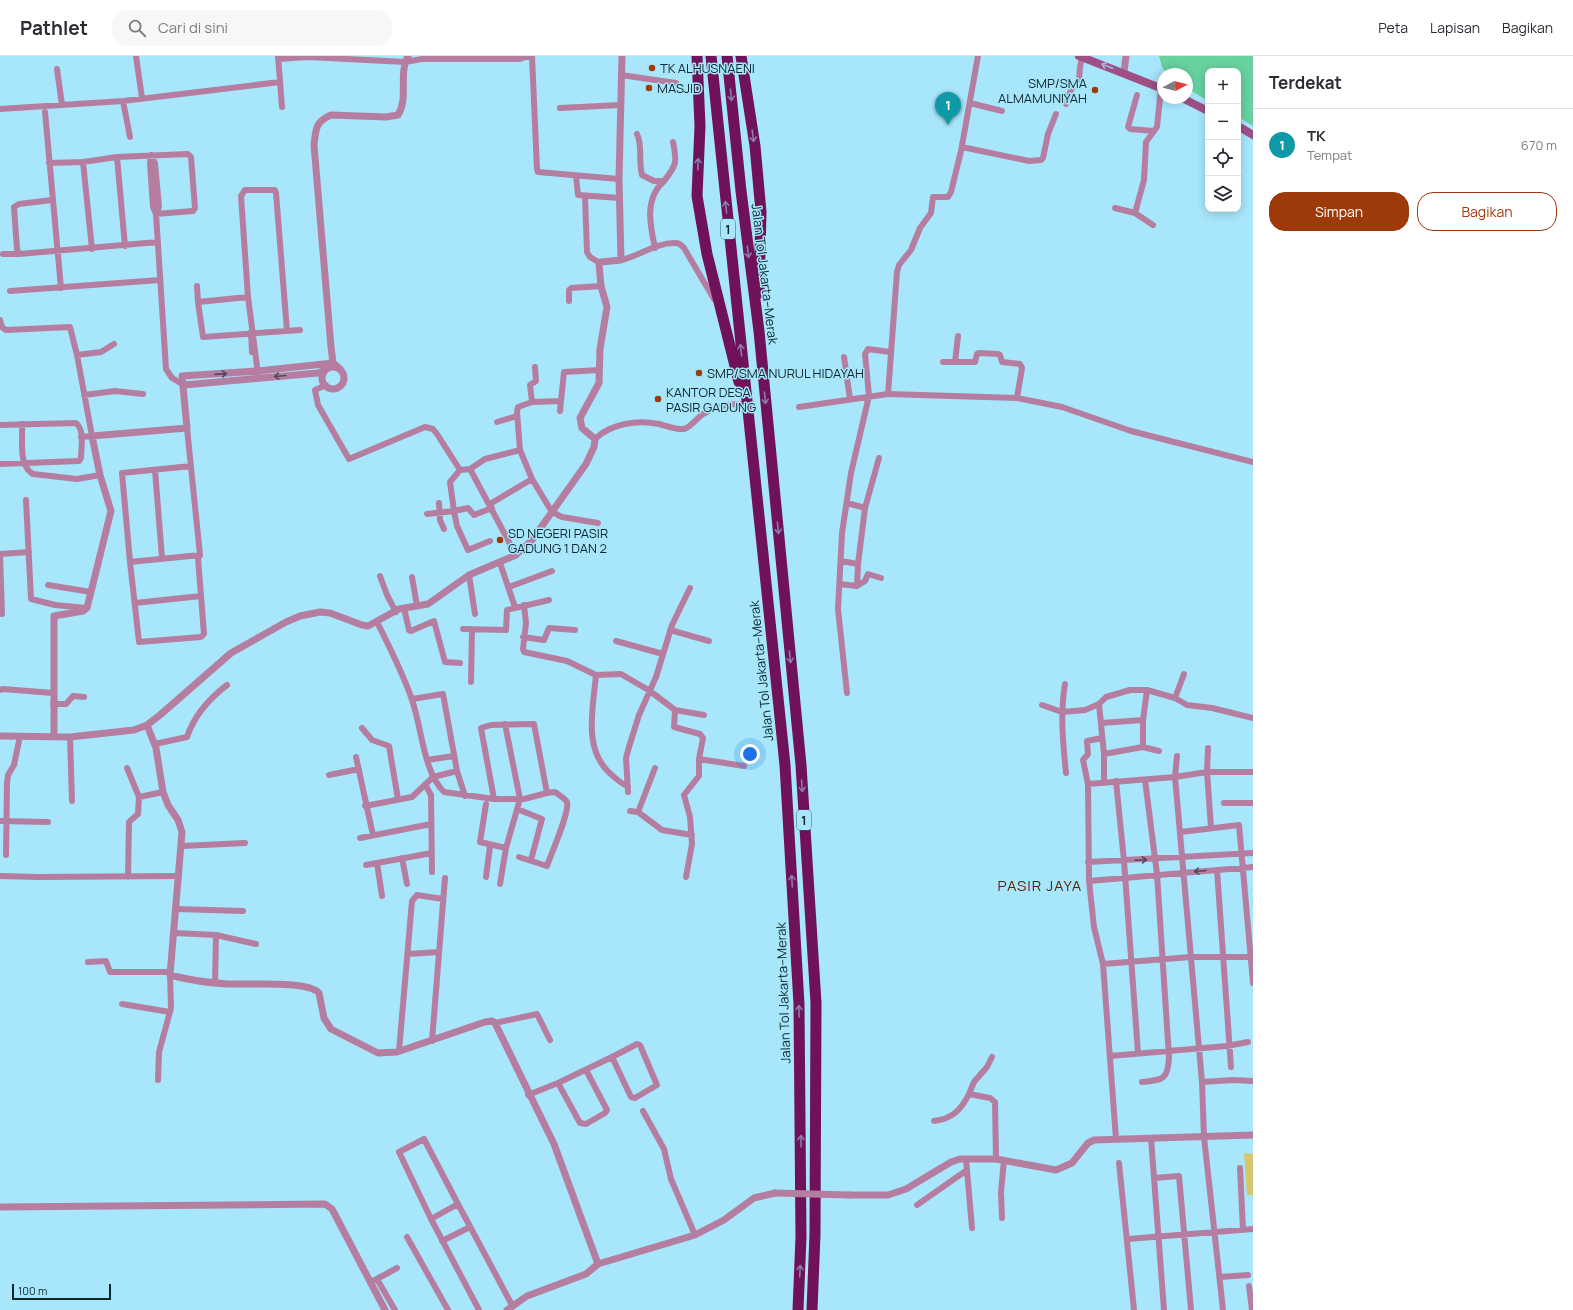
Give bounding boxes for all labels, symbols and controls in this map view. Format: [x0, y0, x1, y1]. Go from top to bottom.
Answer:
search box [112, 10, 392, 46]
text: Pathlet [20, 15, 88, 41]
icon: search [126, 17, 148, 39]
text: Cari di sini [158, 17, 228, 38]
text: Peta [1378, 18, 1408, 37]
text: Lapisan [1430, 18, 1480, 37]
text: Bagikan [1502, 18, 1553, 37]
place label: TK ALHUSNAENI [660, 59, 755, 77]
one-way arrow [1101, 61, 1113, 69]
marker: TK ALHUSNAENI [647, 63, 657, 73]
north arrow [1157, 68, 1193, 104]
map controls [1205, 68, 1241, 212]
button: + [1205, 68, 1241, 104]
text: Terdekat [1269, 71, 1342, 94]
place label: SMP/SMA ALMAMUNIYAH [998, 74, 1087, 107]
place label: MASJID [657, 79, 702, 97]
marker: MASJID [644, 83, 654, 93]
marker: SMP/SMA ALMAMUNIYAH [1090, 85, 1100, 95]
one-way arrow [728, 88, 735, 101]
pin: 1 [935, 92, 961, 125]
button: − [1205, 104, 1241, 140]
text: TK [1307, 125, 1326, 146]
one-way arrow [749, 129, 757, 142]
text: 1 [1279, 136, 1285, 154]
text: 670 m [1521, 136, 1557, 154]
button: locate [1205, 140, 1241, 176]
text: Tempat [1307, 146, 1352, 164]
one-way arrow [695, 158, 702, 171]
button: layers [1205, 176, 1241, 212]
button: Simpan [1269, 192, 1409, 231]
button: Bagikan [1417, 192, 1557, 231]
one-way arrow [722, 201, 729, 214]
street label: Jalan Tol Jakarta–Merak [747, 203, 783, 346]
road number: 1 [721, 219, 735, 239]
one-way arrow [745, 245, 752, 258]
one-way arrow [737, 344, 744, 357]
place label: SMP/SMA NURUL HIDAYAH [707, 364, 864, 382]
marker: SMP/SMA NURUL HIDAYAH [694, 368, 704, 378]
one-way arrow [214, 370, 227, 377]
one-way arrow [274, 372, 287, 380]
place label: KANTOR DESA PASIR GADUNG [666, 383, 756, 416]
one-way arrow [761, 391, 769, 404]
marker: KANTOR DESA PASIR GADUNG [653, 394, 663, 404]
one-way arrow [774, 521, 781, 534]
place label: SD NEGERI PASIR GADUNG 1 DAN 2 [508, 524, 608, 557]
marker: SD NEGERI PASIR GADUNG 1 DAN 2 [495, 535, 505, 545]
street label: Jalan Tol Jakarta–Merak [745, 599, 777, 742]
one-way arrow [787, 650, 794, 663]
your location [740, 744, 760, 764]
one-way arrow [799, 779, 806, 792]
road number: 1 [797, 810, 811, 830]
one-way arrow [1134, 857, 1147, 864]
one-way arrow [1194, 867, 1207, 875]
one-way arrow [788, 875, 796, 888]
district label: PASIR JAYA [998, 875, 1082, 896]
street label: Jalan Tol Jakarta–Merak [772, 921, 794, 1064]
one-way arrow [795, 1005, 803, 1018]
one-way arrow [797, 1135, 804, 1148]
one-way arrow [796, 1265, 803, 1278]
scale bar [12, 1282, 111, 1301]
text: 100 m [18, 1283, 47, 1298]

